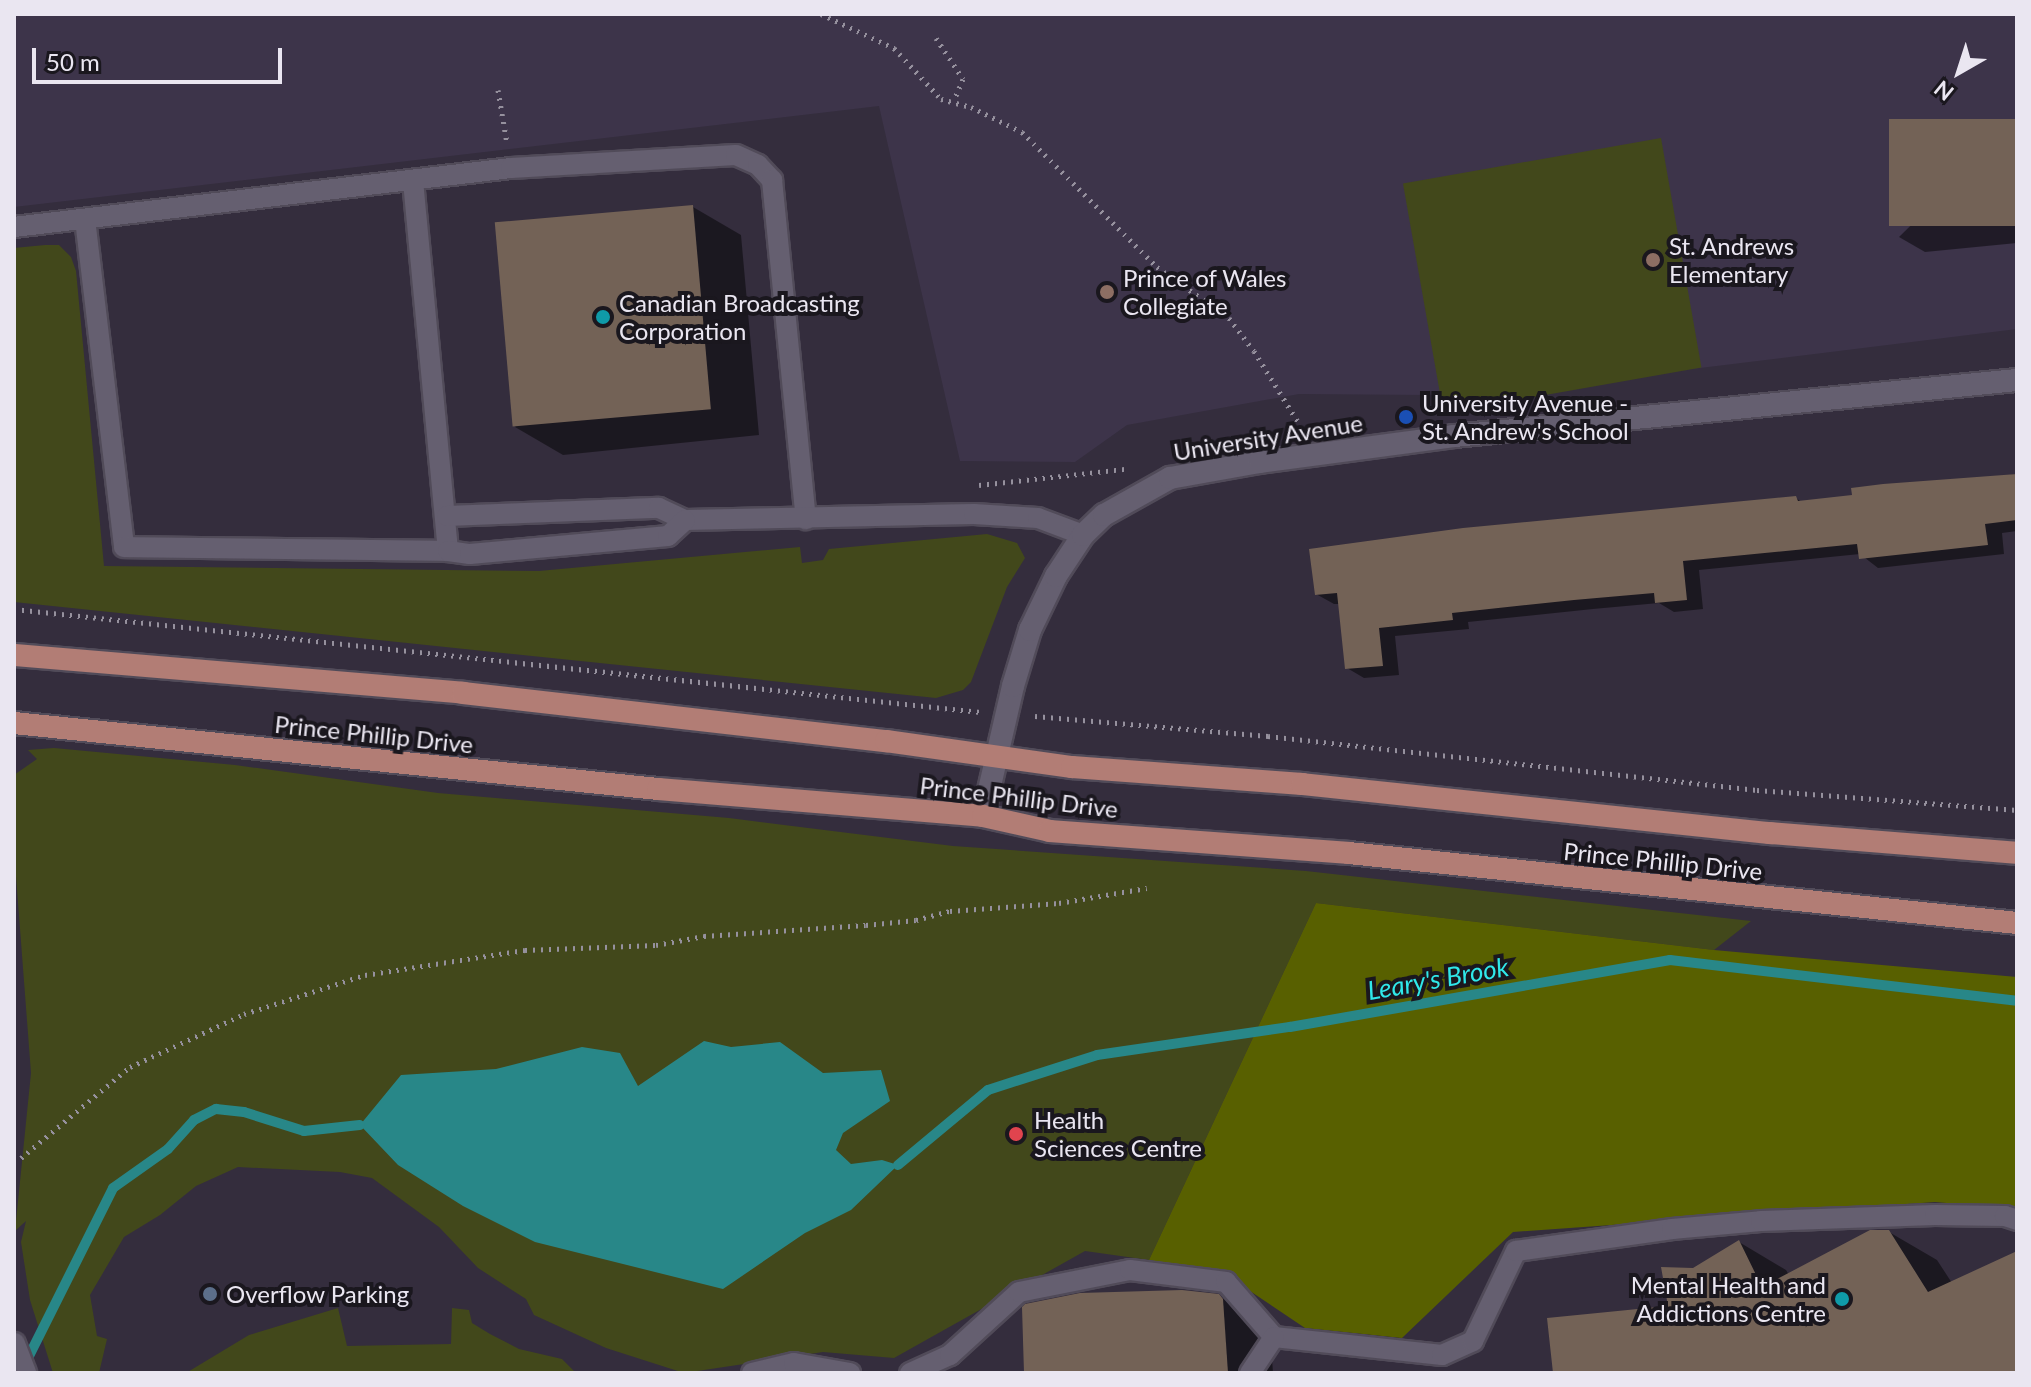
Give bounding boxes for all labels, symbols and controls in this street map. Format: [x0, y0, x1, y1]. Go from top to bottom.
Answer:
scale bar [36, 32, 286, 82]
north arrow [1919, 32, 1999, 112]
text: 50 m [46, 47, 100, 76]
text: N [1929, 75, 1959, 107]
place label: St. Andrews Elementary [1669, 232, 1795, 288]
marker: St. Andrews Elementary [1644, 251, 1662, 269]
place label: Prince of Wales Collegiate [1123, 264, 1287, 320]
marker: Prince of Wales Collegiate [1098, 283, 1116, 301]
place label: Canadian Broadcasting Corporation [619, 289, 860, 345]
marker: Canadian Broadcasting Corporation [594, 308, 612, 326]
place label: University Avenue - St. Andrew's School [1422, 389, 1630, 445]
street label: University Avenue [1171, 408, 1365, 466]
marker: University Avenue - St. Andrew's School [1397, 408, 1415, 426]
street label: Prince Phillip Drive [273, 709, 475, 759]
street label: Prince Phillip Drive [918, 771, 1120, 823]
street label: Prince Phillip Drive [1562, 836, 1764, 886]
water label: Leary's Brook [1365, 951, 1511, 1007]
place label: Health Sciences Centre [1034, 1106, 1202, 1162]
marker: Health Sciences Centre [1005, 1123, 1027, 1145]
place label: Mental Health and Addictions Centre [1631, 1271, 1826, 1327]
place label: Overflow Parking [226, 1280, 410, 1308]
marker: Overflow Parking [201, 1285, 219, 1303]
marker: Mental Health and Addictions Centre [1833, 1290, 1851, 1308]

